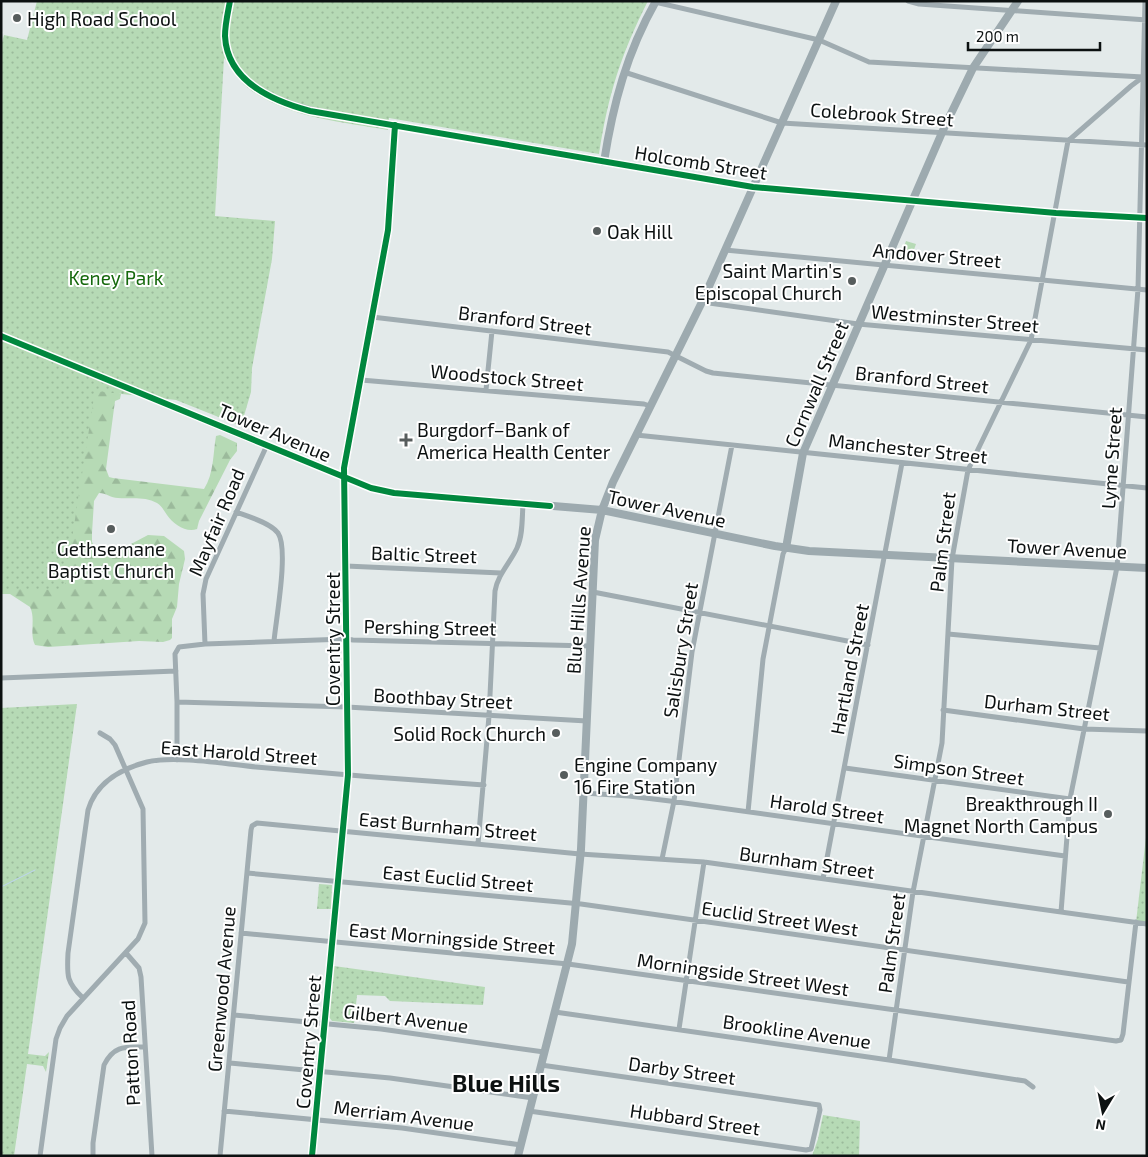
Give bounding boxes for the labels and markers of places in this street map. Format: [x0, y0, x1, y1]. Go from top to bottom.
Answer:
place label: High Road School [27, 7, 177, 30]
marker: High Road School [11, 12, 23, 24]
place label: Oak Hill [607, 220, 673, 243]
marker: Oak Hill [591, 225, 603, 237]
place label: Saint Martin's Episcopal Church [695, 259, 842, 304]
marker: Saint Martin's Episcopal Church [846, 275, 858, 287]
place label: Burgdorf–Bank of America Health Center [417, 418, 611, 463]
marker: Burgdorf–Bank of America Health Center [399, 433, 413, 447]
marker: Gethsemane Baptist Church [105, 523, 117, 535]
place label: Gethsemane Baptist Church [48, 537, 174, 582]
place label: Solid Rock Church [393, 722, 546, 745]
marker: Solid Rock Church [550, 727, 562, 739]
place label: Engine Company 16 Fire Station [574, 753, 717, 798]
marker: Engine Company 16 Fire Station [558, 769, 570, 781]
place label: Breakthrough II Magnet North Campus [904, 792, 1098, 837]
marker: Breakthrough II Magnet North Campus [1102, 808, 1114, 820]

